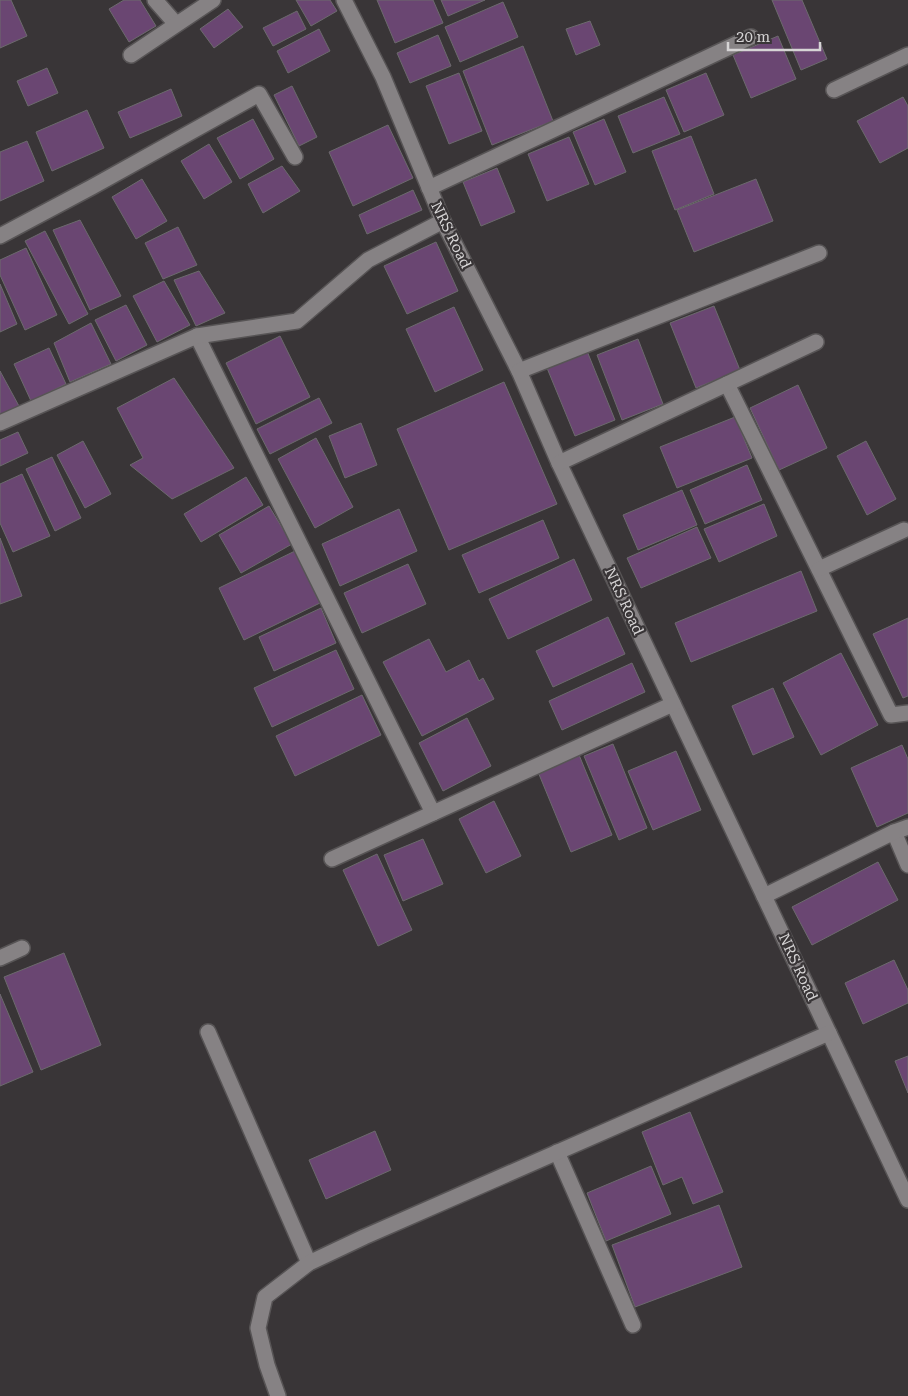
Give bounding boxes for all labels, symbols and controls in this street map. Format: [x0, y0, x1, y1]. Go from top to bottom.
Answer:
scale bar [728, 20, 820, 52]
text: 20 m [736, 28, 771, 46]
street label: NRS Road [427, 199, 475, 272]
street label: NRS Road [601, 564, 648, 638]
street label: NRS Road [775, 930, 822, 1004]

